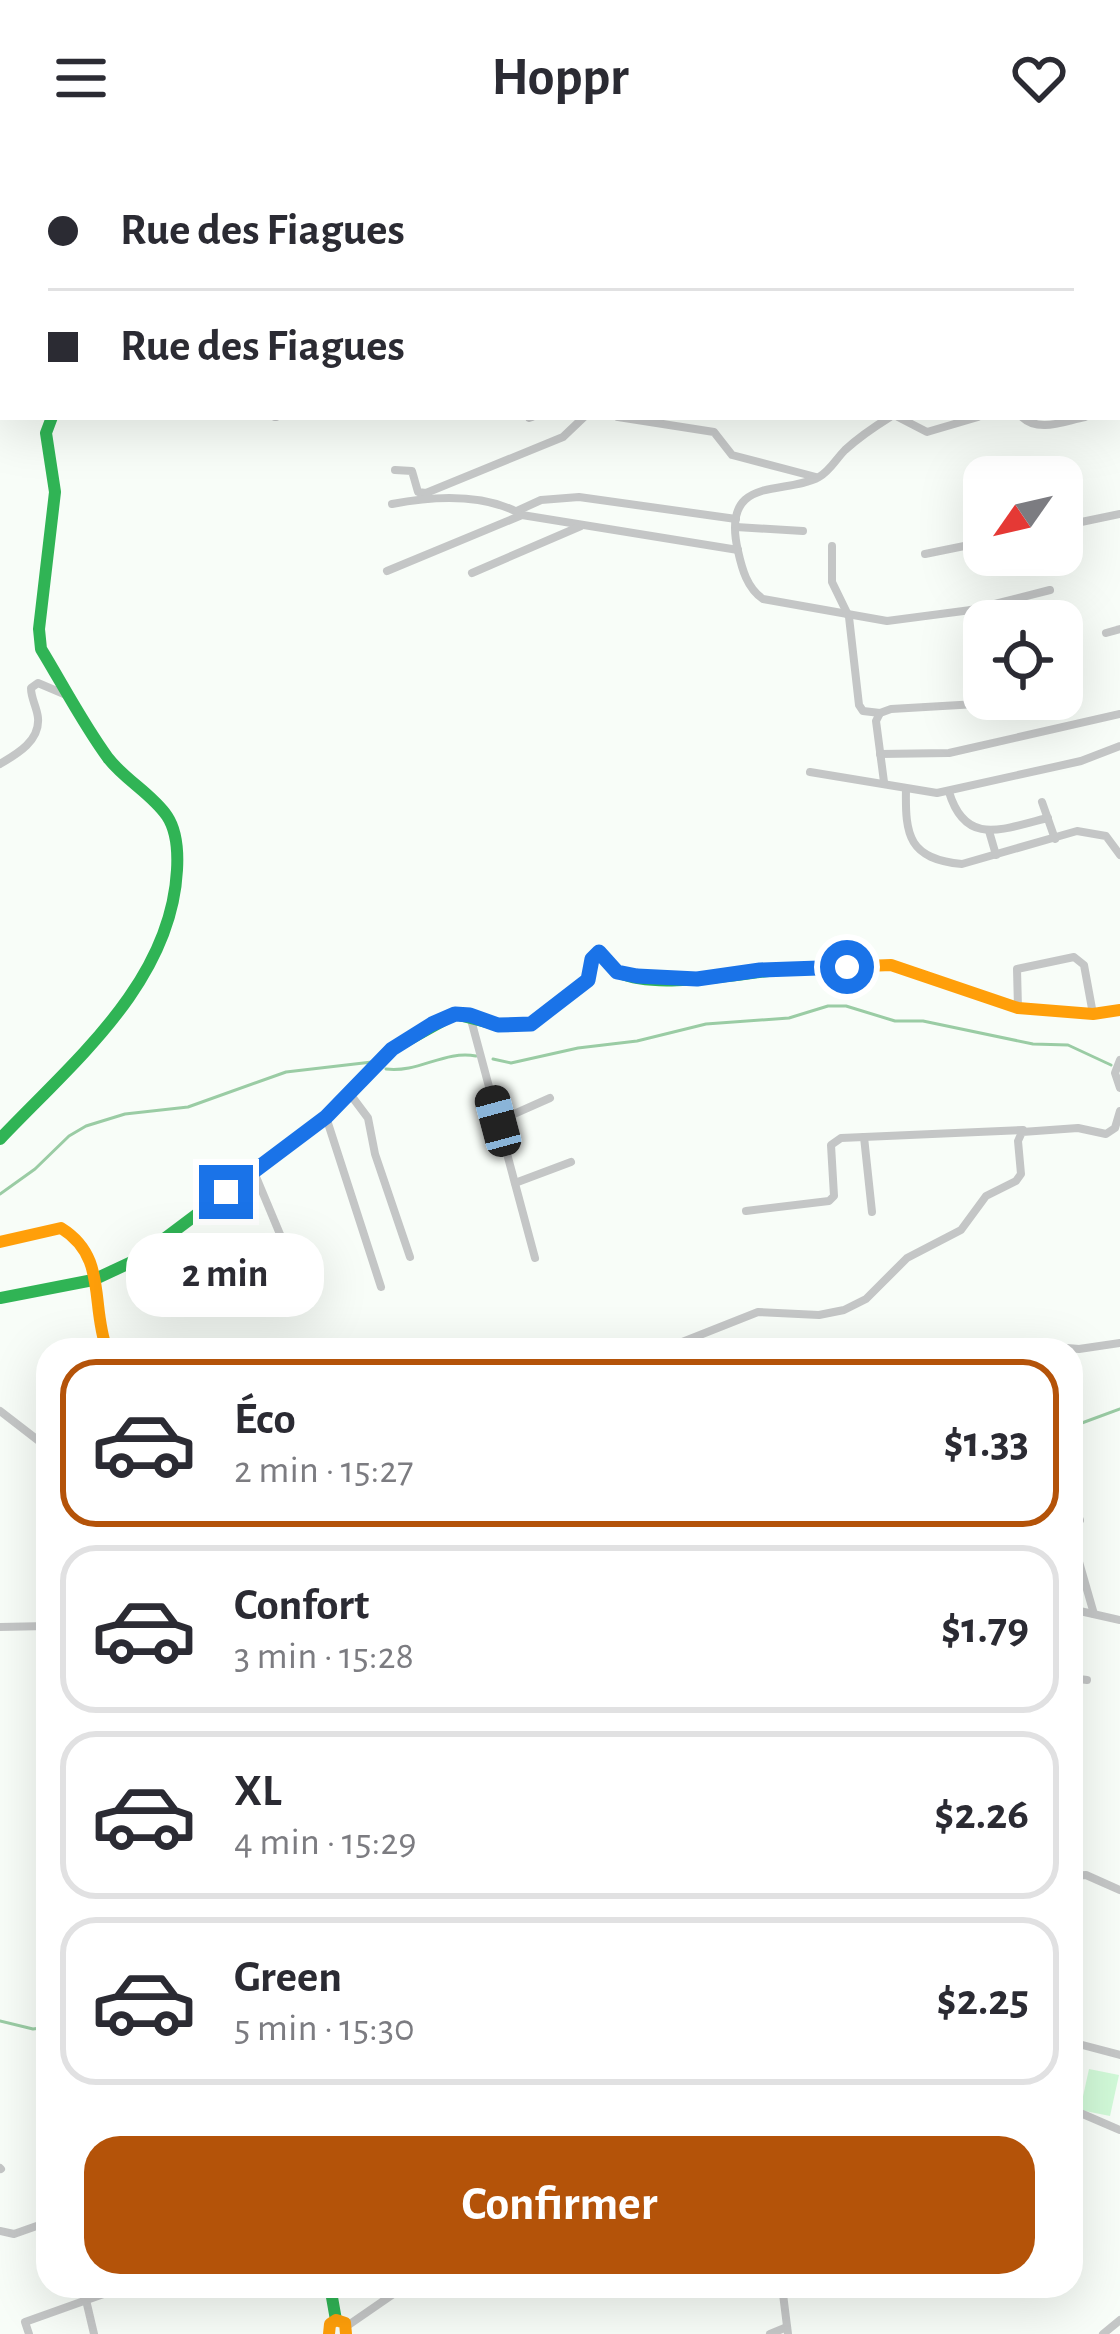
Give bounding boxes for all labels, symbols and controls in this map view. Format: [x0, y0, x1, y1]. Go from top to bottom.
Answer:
icon: menu [48, 45, 114, 111]
icon: heart [1006, 45, 1072, 111]
text: Hoppr [491, 51, 629, 105]
text: Rue des Fiagues [120, 208, 405, 253]
text: Rue des Fiagues [120, 324, 405, 369]
north arrow [963, 456, 1083, 576]
map controls [963, 456, 1083, 720]
button: locate [963, 600, 1083, 720]
route start [820, 940, 874, 994]
car [471, 1082, 525, 1160]
route end [199, 1165, 253, 1219]
callout: 2 min [127, 1234, 325, 1318]
text: 2 min [182, 1255, 268, 1294]
icon: car [90, 1389, 198, 1497]
text: Éco [234, 1397, 296, 1442]
text: $1.33 [943, 1420, 1029, 1465]
text: 2 min · 15:27 [234, 1451, 413, 1490]
icon: car [90, 1575, 198, 1683]
text: Confort [234, 1583, 369, 1628]
text: $1.79 [941, 1606, 1029, 1651]
text: 3 min · 15:28 [234, 1637, 414, 1676]
icon: car [90, 1761, 198, 1869]
text: XL [234, 1769, 282, 1814]
text: $2.26 [934, 1792, 1029, 1837]
text: 4 min · 15:29 [234, 1823, 416, 1862]
icon: car [90, 1947, 198, 2055]
text: Green [234, 1955, 342, 2000]
text: $2.25 [937, 1978, 1029, 2023]
text: 5 min · 15:30 [234, 2009, 415, 2048]
button: Confirmer [84, 2136, 1035, 2274]

